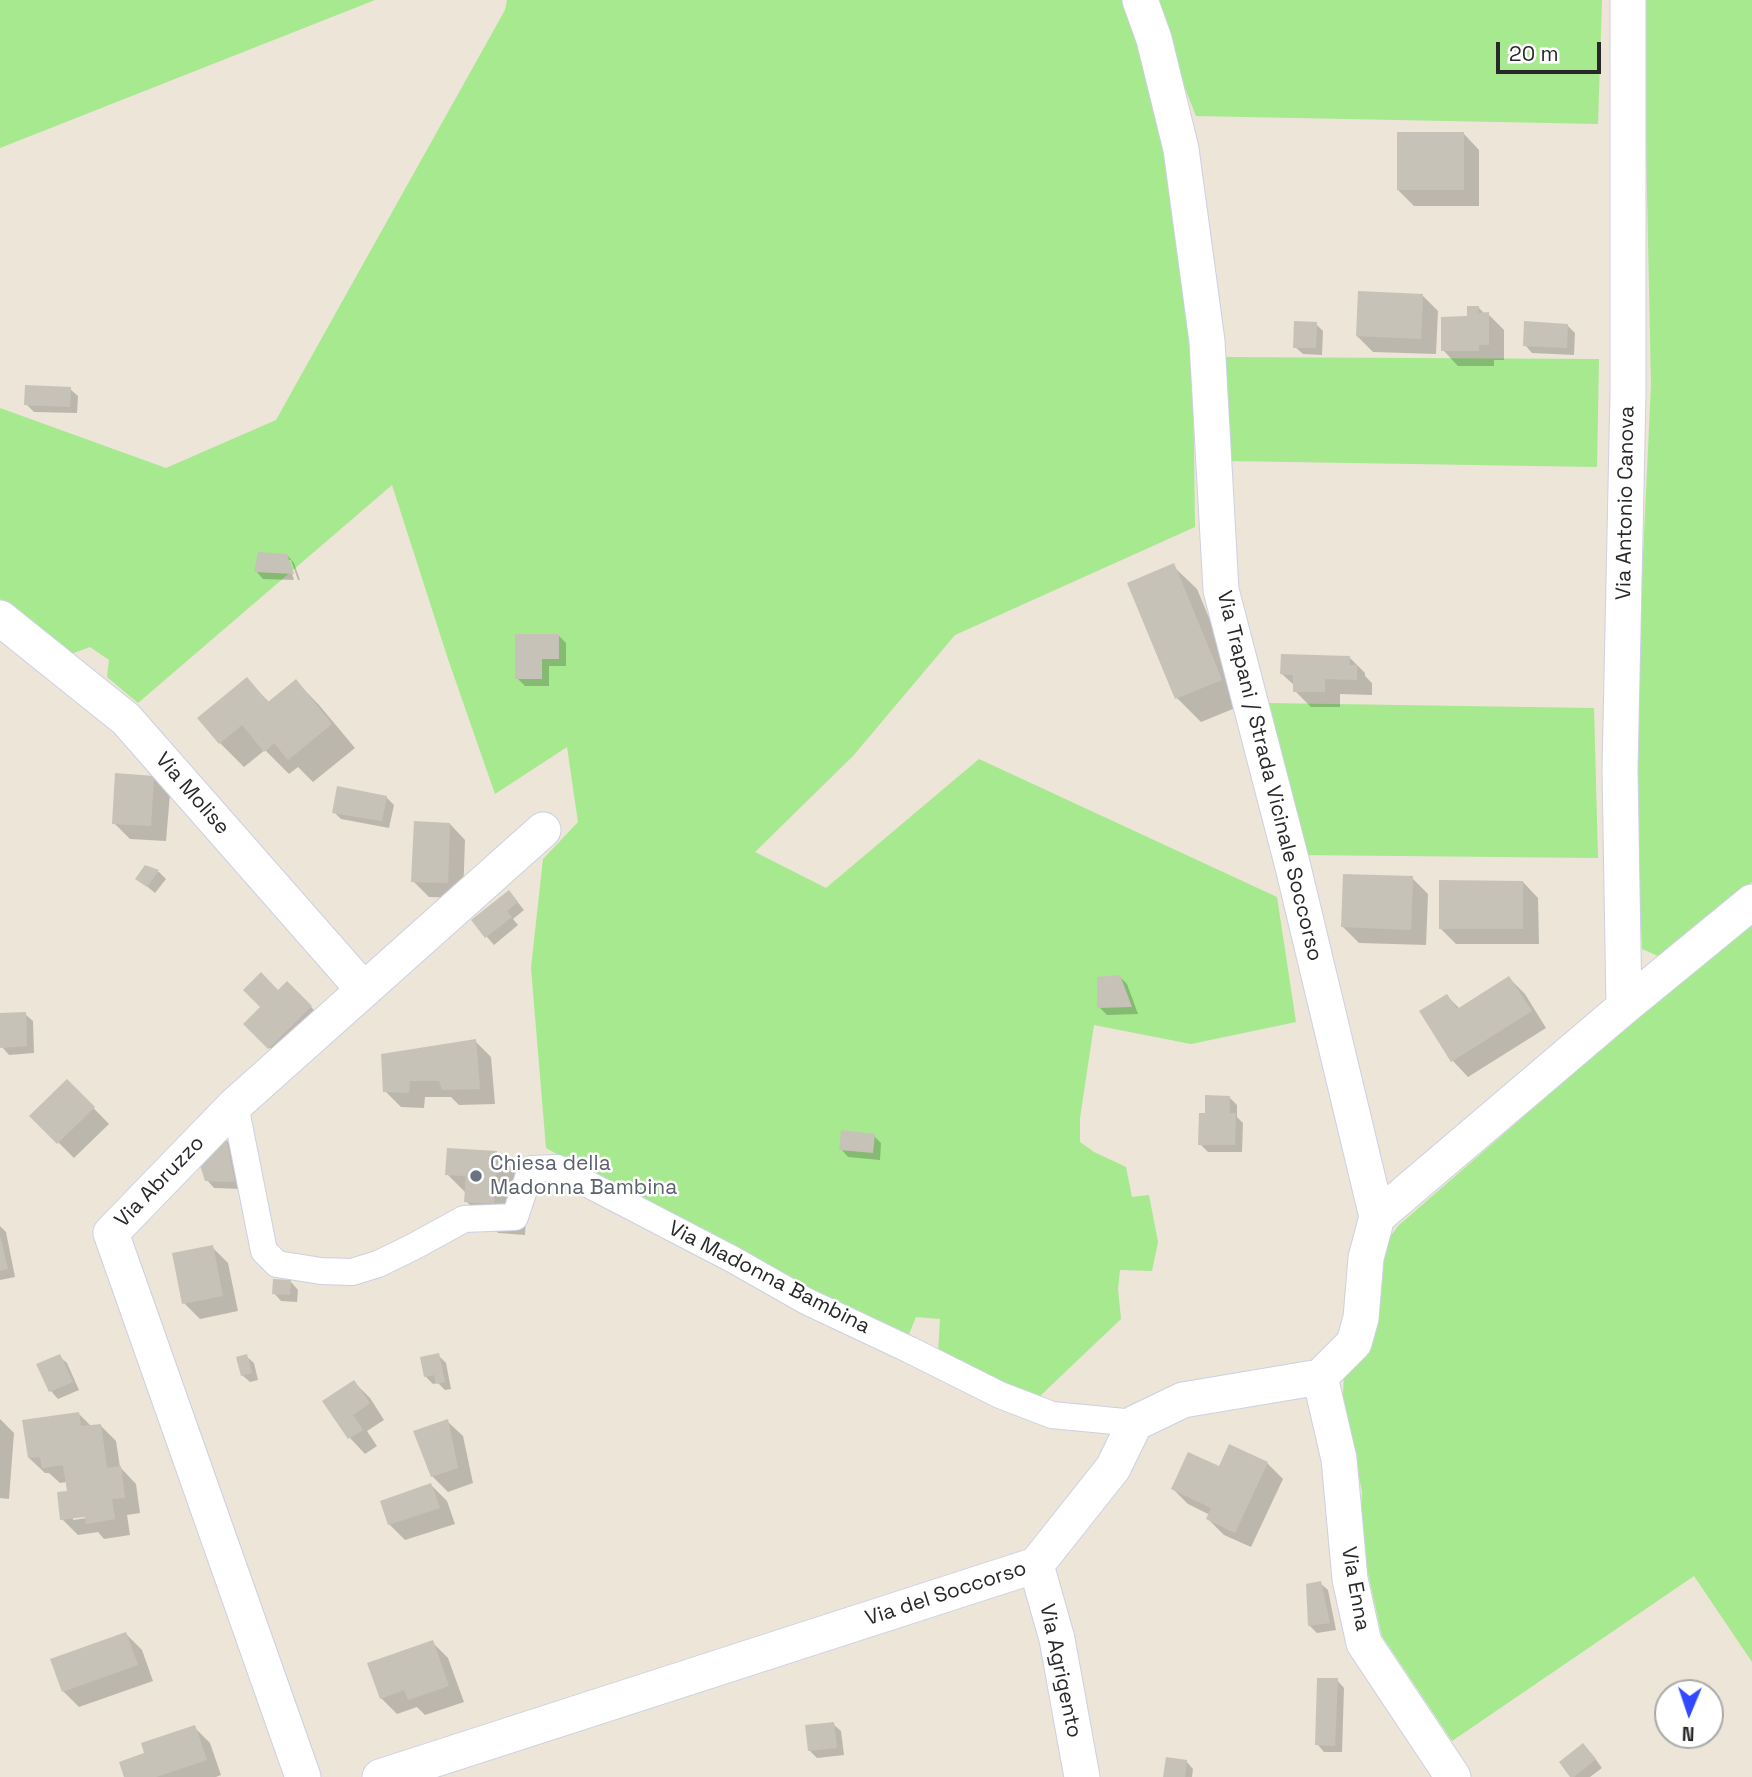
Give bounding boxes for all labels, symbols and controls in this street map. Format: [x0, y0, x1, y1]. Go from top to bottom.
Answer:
scale bar [1500, 28, 1605, 72]
text: 20 m [1509, 40, 1559, 67]
street label: Via Antonio Canova [1612, 406, 1640, 600]
street label: Via Trapani / Strada Vicinale Soccorso [1211, 588, 1327, 964]
street label: Via Molise [150, 748, 234, 840]
street label: Via Abruzzo [110, 1131, 210, 1233]
place label: Chiesa della Madonna Bambina [490, 1151, 677, 1201]
marker: Chiesa della Madonna Bambina [468, 1168, 484, 1184]
street label: Via Madonna Bambina [664, 1216, 874, 1340]
street label: Via Enna [1335, 1545, 1375, 1633]
street label: Via del Soccorso [862, 1556, 1030, 1632]
street label: Via Agrigento [1034, 1602, 1086, 1740]
north arrow [1654, 1679, 1724, 1749]
text: N [1682, 1721, 1695, 1746]

